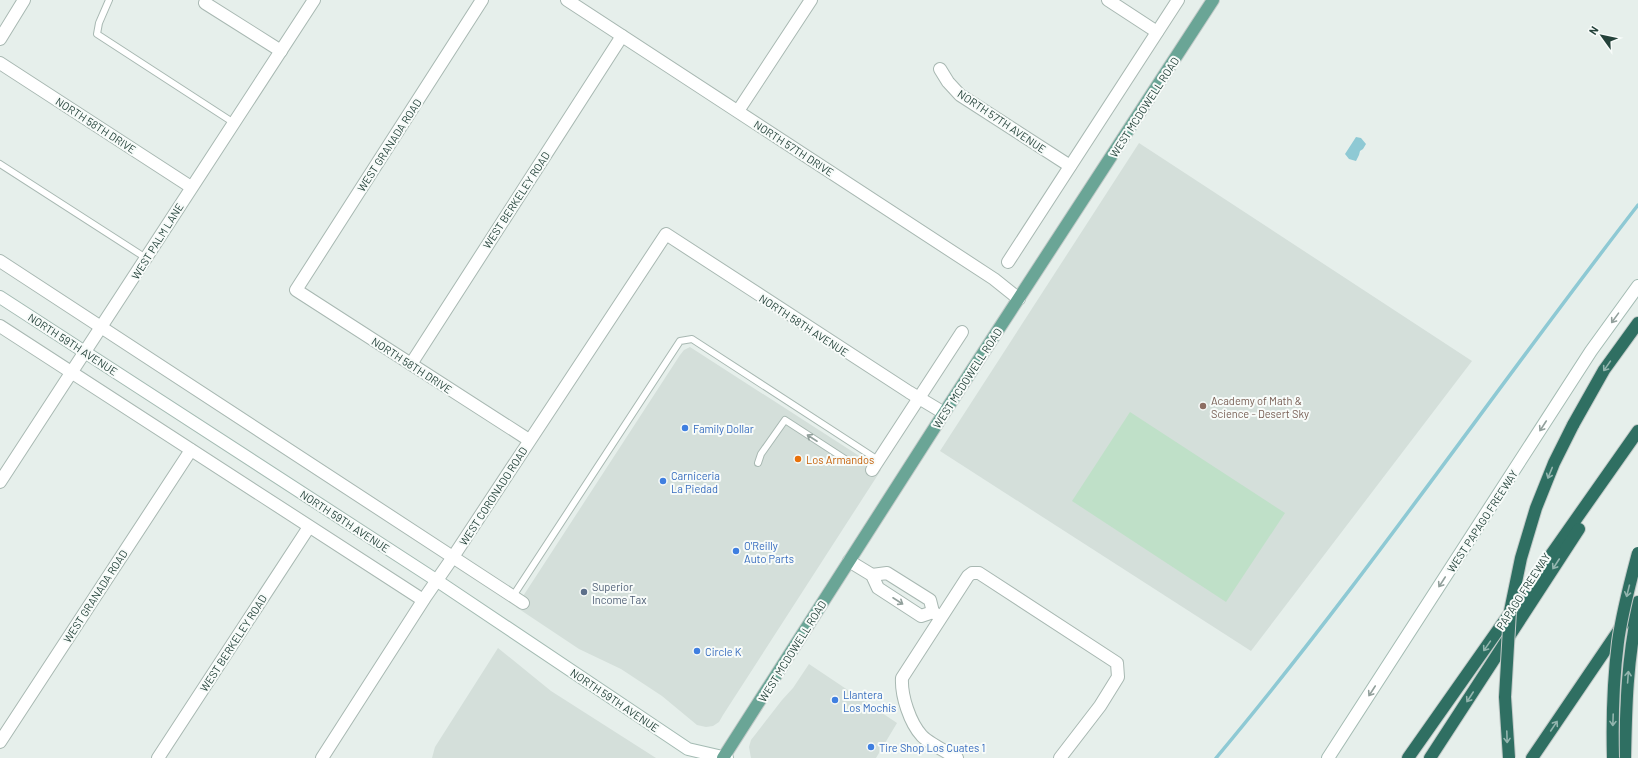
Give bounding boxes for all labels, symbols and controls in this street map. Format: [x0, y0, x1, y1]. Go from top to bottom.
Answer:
north arrow [1582, 16, 1622, 56]
text: N [1586, 24, 1601, 37]
street label: WEST MCDOWELL ROAD [1107, 54, 1181, 160]
street label: NORTH 57TH AVENUE [955, 87, 1049, 156]
street label: NORTH 58TH DRIVE [53, 94, 139, 156]
street label: WEST GRANADA ROAD [354, 96, 424, 194]
street label: NORTH 57TH DRIVE [752, 117, 837, 179]
street label: WEST BERKELEY ROAD [480, 149, 552, 251]
street label: WEST PALM LANE [128, 200, 186, 282]
street label: NORTH 58TH AVENUE [757, 291, 851, 359]
street label: NORTH 59TH AVENUE [26, 310, 120, 378]
one-way arrow [1611, 312, 1619, 323]
street label: WEST MCDOWELL ROAD [930, 325, 1004, 431]
street label: NORTH 58TH DRIVE [369, 334, 455, 396]
one-way arrow [1603, 360, 1611, 371]
place label: Academy of Math & Science - Desert Sky [1211, 394, 1309, 420]
marker: Academy of Math & Science - Desert Sky [1198, 401, 1208, 411]
one-way arrow [1539, 420, 1547, 431]
place label: Family Dollar [693, 422, 754, 435]
marker: Family Dollar [680, 423, 690, 433]
one-way arrow [807, 434, 818, 442]
street label: WEST CORONADO ROAD [456, 444, 530, 548]
place label: Los Armandos [806, 453, 874, 466]
marker: Los Armandos [793, 454, 803, 464]
street label: WEST PAPAGO FREEWAY [1444, 467, 1520, 575]
one-way arrow [1546, 467, 1554, 479]
place label: Carniceria La Piedad [671, 469, 720, 495]
marker: Carniceria La Piedad [658, 476, 668, 486]
street label: NORTH 59TH AVENUE [298, 487, 392, 555]
place label: O'Reilly Auto Parts [744, 539, 794, 565]
marker: O'Reilly Auto Parts [731, 546, 741, 556]
street label: WEST GRANADA ROAD [60, 547, 130, 645]
street label: PAPAGO FREEWAY [1493, 550, 1553, 632]
one-way arrow [1552, 558, 1560, 569]
one-way arrow [1438, 576, 1446, 587]
place label: Superior Income Tax [592, 580, 646, 606]
one-way arrow [1624, 584, 1632, 597]
marker: Superior Income Tax [579, 587, 589, 597]
street label: WEST BERKELEY ROAD [197, 592, 269, 694]
street label: WEST MCDOWELL ROAD [756, 598, 829, 704]
one-way arrow [892, 598, 904, 606]
one-way arrow [1483, 640, 1491, 651]
place label: Circle K [705, 645, 742, 658]
marker: Circle K [692, 646, 702, 656]
street label: NORTH 59TH AVENUE [568, 666, 662, 735]
one-way arrow [1624, 671, 1631, 684]
one-way arrow [1367, 685, 1375, 697]
place label: Llantera Los Mochis [843, 688, 896, 714]
one-way arrow [1466, 691, 1474, 702]
marker: Llantera Los Mochis [830, 695, 840, 705]
one-way arrow [1609, 713, 1617, 726]
one-way arrow [1550, 721, 1558, 732]
one-way arrow [1503, 730, 1510, 743]
place label: Tire Shop Los Cuates 1 [879, 741, 985, 754]
marker: Tire Shop Los Cuates 1 [866, 742, 876, 752]

